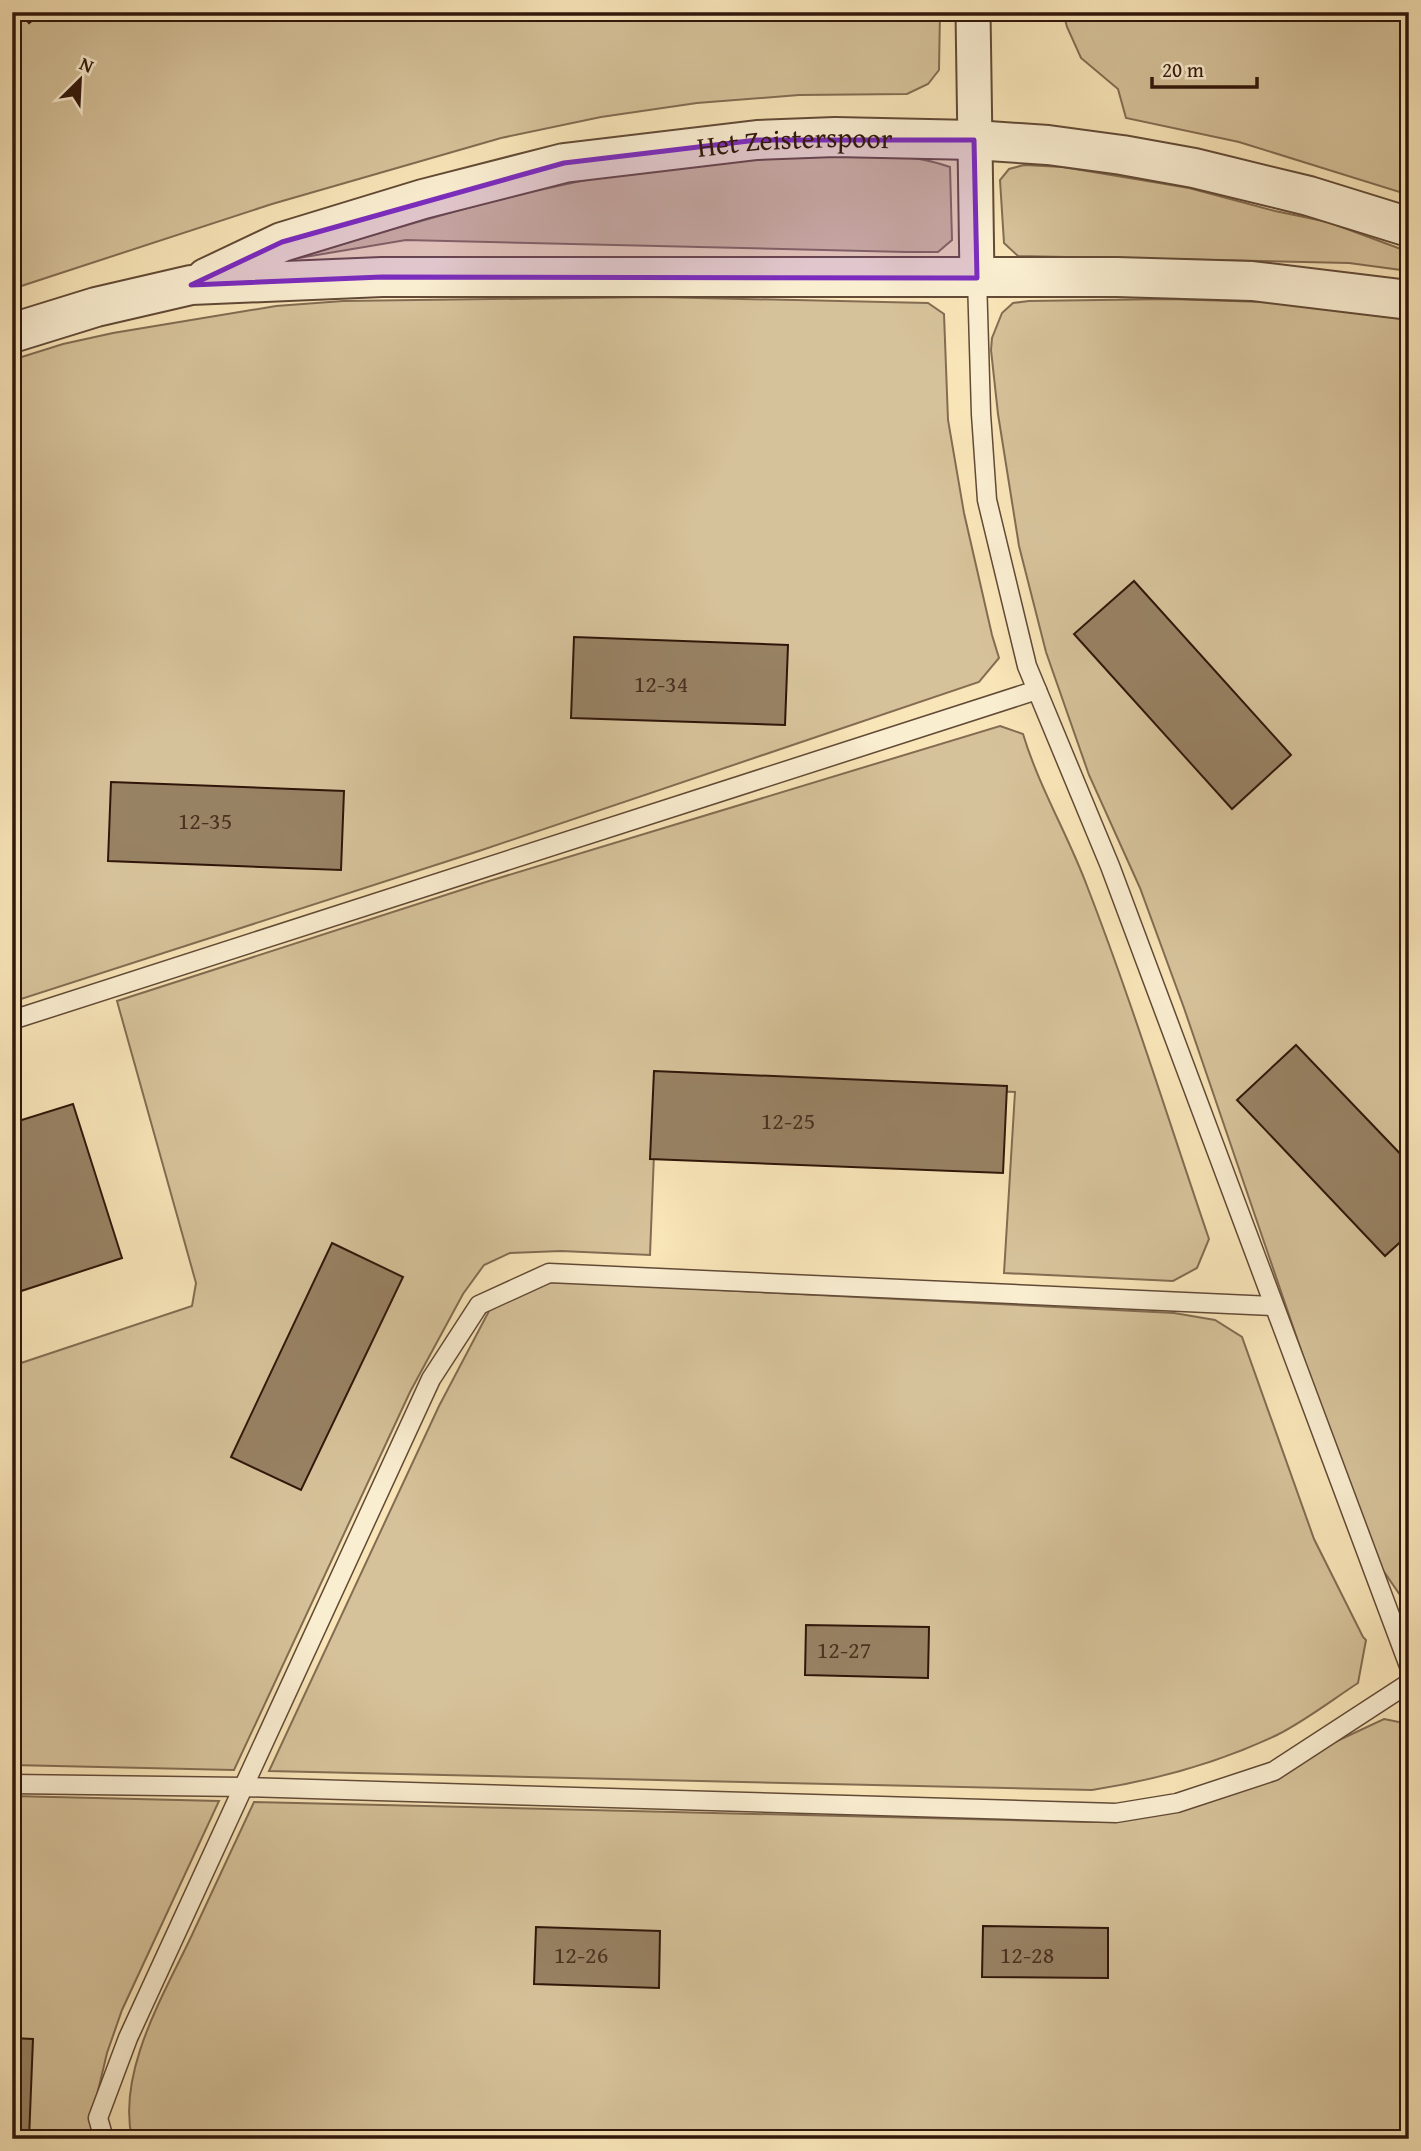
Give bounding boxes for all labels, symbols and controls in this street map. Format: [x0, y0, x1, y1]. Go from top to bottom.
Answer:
north arrow [46, 46, 116, 116]
scale bar [1152, 46, 1256, 90]
text: N [75, 49, 99, 80]
text: 20 m [1162, 54, 1204, 85]
street label: Het Zeisterspoor [695, 116, 893, 167]
house number: 12-34 [634, 666, 688, 701]
house number: 12-35 [178, 803, 232, 838]
house number: 12-25 [761, 1103, 815, 1138]
house number: 12-27 [817, 1632, 871, 1667]
house number: 12-26 [554, 1937, 608, 1972]
house number: 12-28 [1000, 1937, 1054, 1972]

